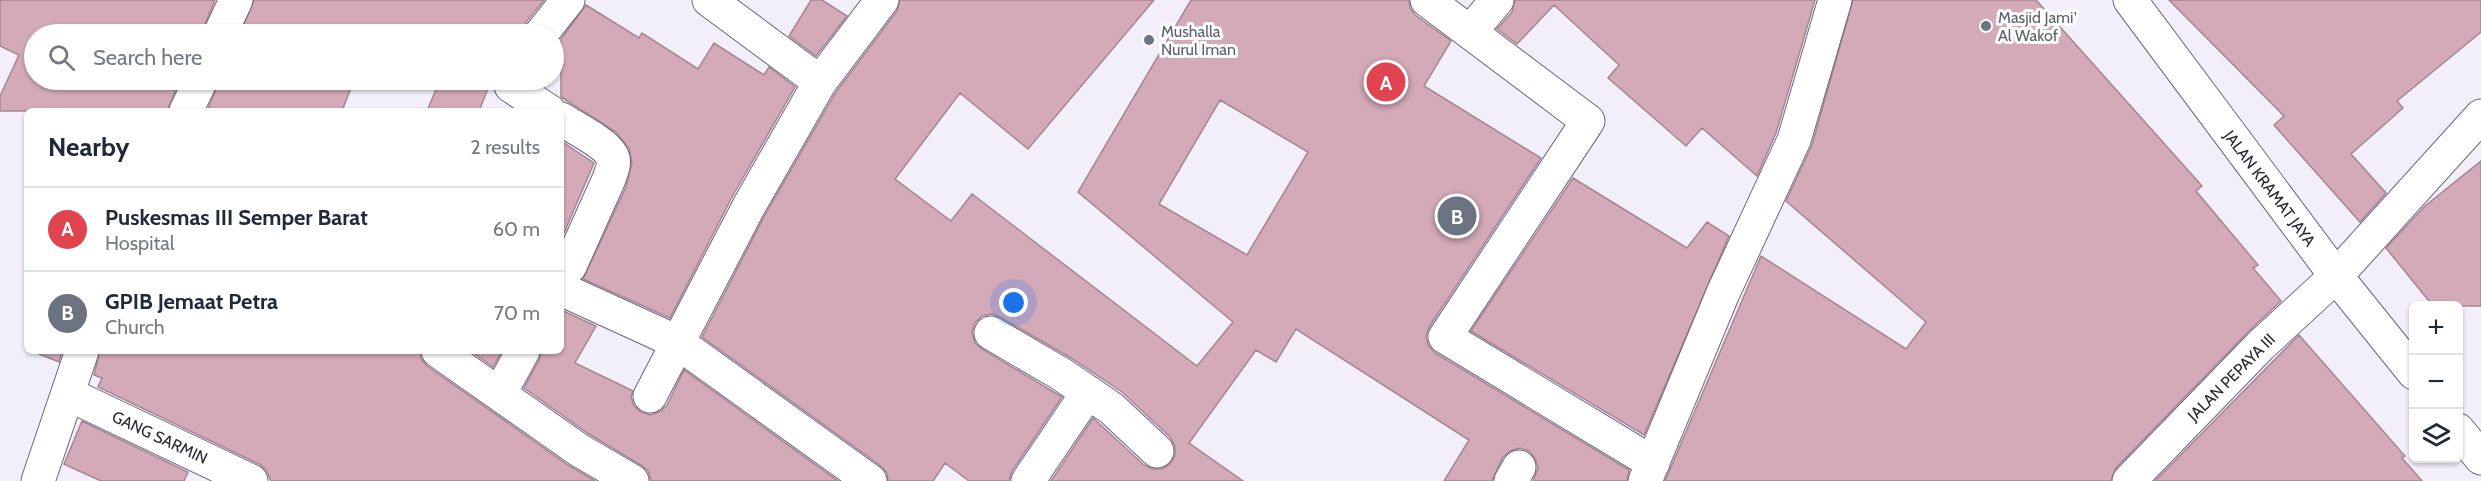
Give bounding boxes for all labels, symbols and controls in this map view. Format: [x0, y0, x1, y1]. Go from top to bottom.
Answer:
place label: Masjid Jami' Al Wakof [1998, 8, 2077, 45]
marker: Masjid Jami' Al Wakof [1979, 19, 1993, 33]
place label: Mushalla Nurul Iman [1161, 22, 1236, 59]
search box [24, 24, 564, 90]
marker: Mushalla Nurul Iman [1142, 33, 1156, 47]
icon: search [45, 41, 78, 74]
text: Search here [93, 44, 202, 71]
pin: A [1366, 60, 1406, 104]
street label: JALAN KRAMAT JAYA [2219, 126, 2319, 250]
text: Nearby [48, 131, 129, 163]
text: 2 results [470, 135, 540, 159]
pin: B [1438, 194, 1476, 238]
text: Puskesmas III Semper Barat [105, 204, 368, 231]
text: A [61, 217, 74, 241]
text: 60 m [493, 217, 540, 241]
text: Hospital [105, 231, 175, 255]
text: GPIB Jemaat Petra [105, 288, 278, 315]
your location [999, 288, 1028, 317]
text: B [61, 301, 74, 325]
text: 70 m [494, 301, 540, 325]
map controls [2409, 301, 2463, 463]
button: + [2409, 301, 2463, 355]
text: Church [105, 315, 165, 339]
street label: JALAN PEPAYA III [2183, 330, 2279, 426]
button: − [2409, 355, 2463, 409]
street label: GANG SARMIN [109, 407, 211, 468]
button: layers [2409, 409, 2463, 463]

